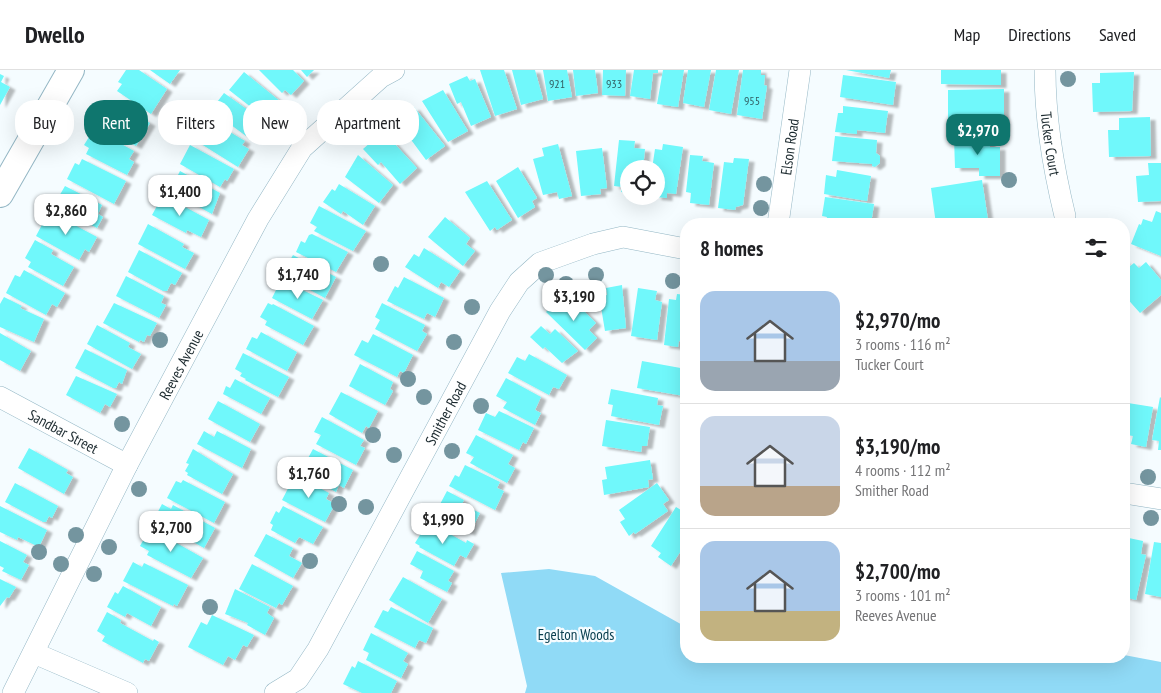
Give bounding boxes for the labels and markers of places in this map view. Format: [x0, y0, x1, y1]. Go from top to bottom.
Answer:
pin: $2,970 [937, 114, 1019, 156]
pin: $1,400 [139, 174, 221, 217]
pin: $2,860 [25, 194, 107, 236]
pin: $1,740 [257, 258, 339, 300]
pin: $3,190 [533, 280, 615, 322]
pin: $1,760 [268, 456, 350, 499]
pin: $1,990 [402, 502, 484, 545]
pin: $2,700 [130, 510, 212, 553]

